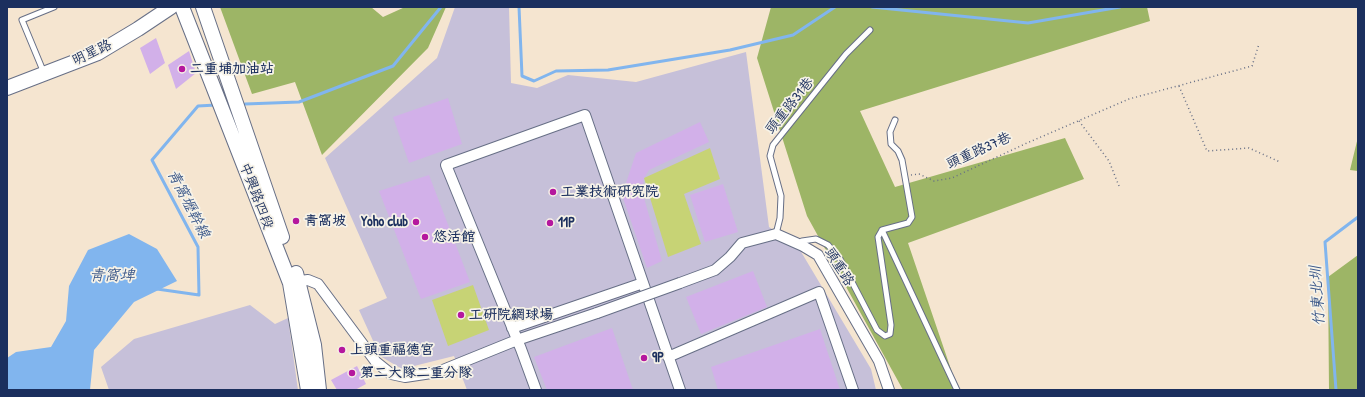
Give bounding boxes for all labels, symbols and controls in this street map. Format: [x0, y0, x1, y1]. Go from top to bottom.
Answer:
street label: 明星路 [69, 37, 115, 69]
place label: 二重埔加油站 [190, 61, 274, 77]
marker: 二重埔加油站 [177, 64, 187, 74]
street label: 頭重路31巷 [762, 75, 818, 137]
street label: 頭重路37巷 [944, 129, 1014, 173]
street label: 中興路四段 [236, 160, 276, 232]
water label: 青窩壢幹線 [163, 167, 213, 241]
place label: 工業技術研究院 [561, 184, 659, 200]
marker: 工業技術研究院 [548, 187, 558, 197]
place label: 青窩坡 [304, 213, 346, 229]
place label: Yoho club [361, 214, 408, 230]
place label: 11P [558, 215, 575, 231]
marker: 青窩坡 [291, 216, 301, 226]
marker: Yoho club [411, 217, 421, 227]
marker: 11P [545, 218, 555, 228]
place label: 悠活館 [433, 229, 475, 245]
marker: 悠活館 [420, 232, 430, 242]
street label: 頭重路 [821, 245, 857, 289]
water label: 竹東北圳 [1307, 265, 1329, 327]
water label: 青窩埤 [90, 267, 134, 285]
place label: 工研院網球場 [469, 307, 553, 323]
marker: 工研院網球場 [456, 310, 466, 320]
place label: 上頭重福德宮 [350, 342, 434, 358]
marker: 上頭重福德宮 [337, 345, 347, 355]
place label: 9P [652, 350, 664, 366]
marker: 9P [639, 353, 649, 363]
place label: 第二大隊二重分隊 [360, 365, 472, 381]
marker: 第二大隊二重分隊 [347, 368, 357, 378]

